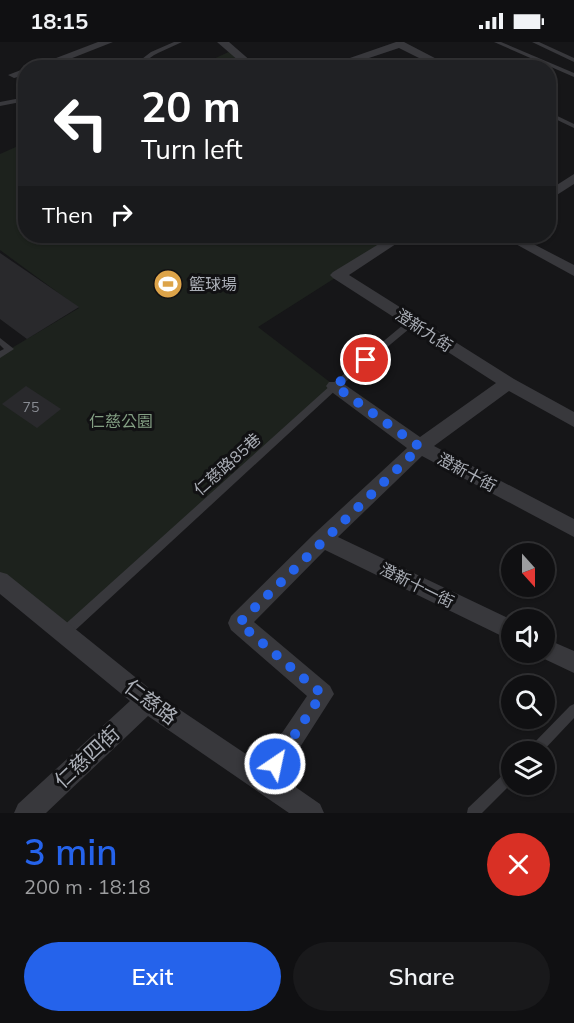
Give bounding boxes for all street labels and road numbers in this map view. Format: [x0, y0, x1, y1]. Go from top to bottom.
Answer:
street label: 澄新九街 [392, 304, 456, 356]
street label: 仁慈路85巷 [189, 429, 265, 499]
street label: 澄新十街 [434, 448, 500, 496]
street label: 澄新十一街 [377, 558, 457, 612]
street label: 仁慈路 [120, 674, 183, 730]
street label: 仁慈四街 [49, 720, 124, 793]

